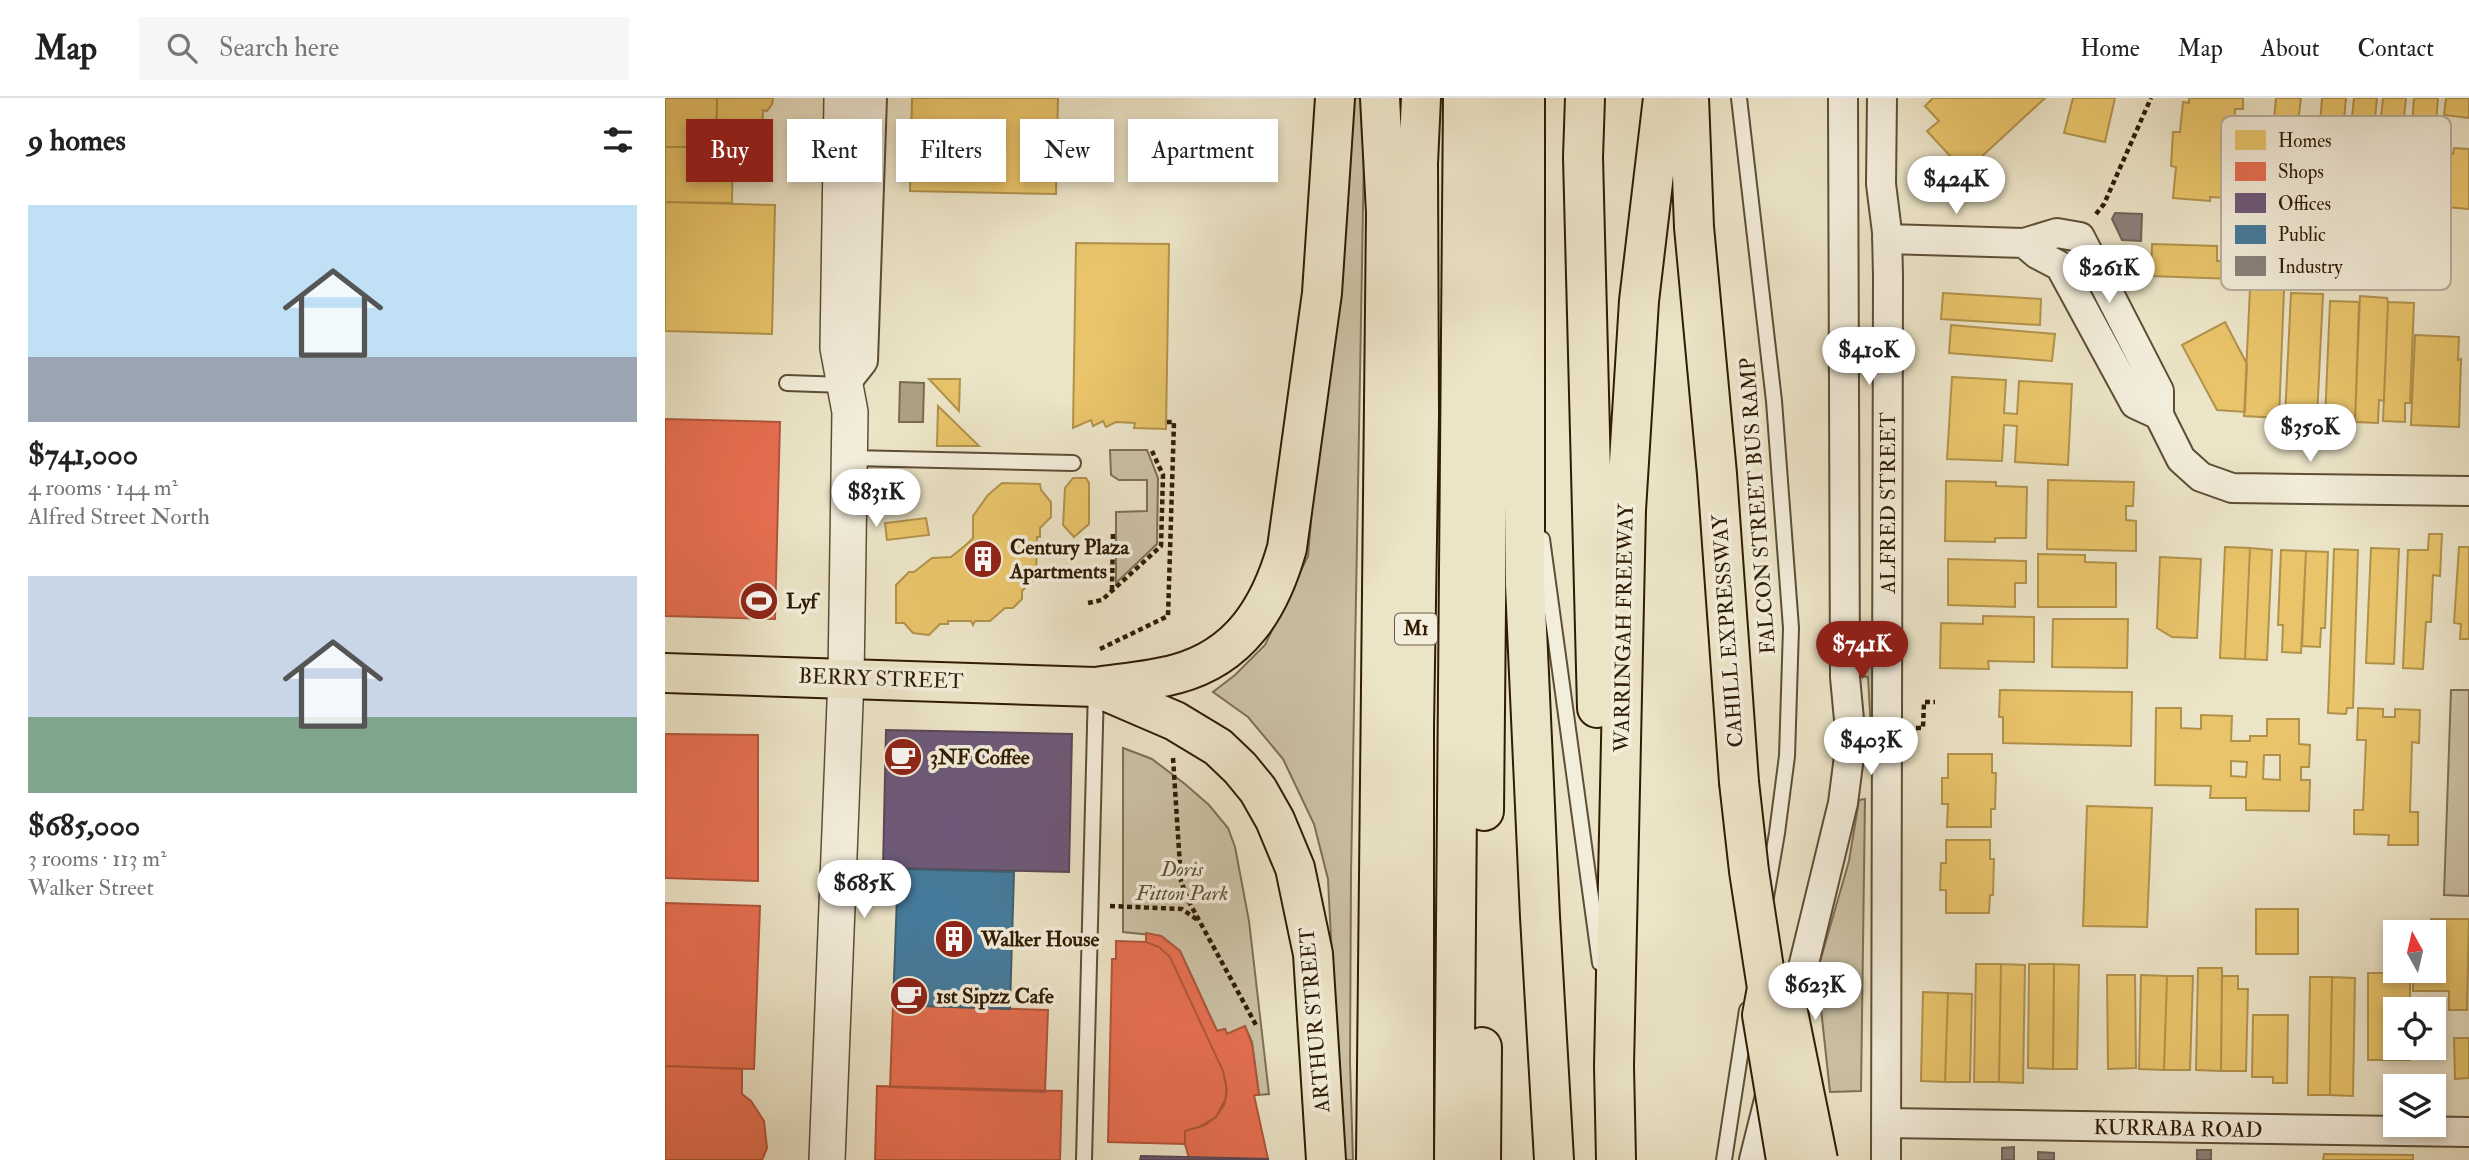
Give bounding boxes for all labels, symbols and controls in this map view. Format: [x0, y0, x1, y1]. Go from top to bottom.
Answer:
search box [139, 17, 629, 80]
text: Map [35, 28, 97, 69]
icon: search [163, 29, 201, 67]
text: Search here [219, 32, 339, 64]
text: Home [2080, 33, 2140, 64]
text: Map [2178, 33, 2223, 64]
text: About [2261, 33, 2320, 64]
text: Contact [2358, 33, 2434, 64]
legend [2221, 116, 2451, 290]
chip: Buy [686, 119, 773, 182]
chip: Rent [787, 119, 882, 182]
chip: Filters [896, 119, 1006, 182]
chip: New [1020, 119, 1114, 182]
chip: Apartment [1128, 119, 1278, 182]
icon: filters [599, 121, 637, 159]
text: 9 homes [28, 122, 126, 159]
text: Homes [2278, 129, 2332, 153]
pin: $424K [1907, 156, 2005, 216]
text: Shops [2278, 160, 2324, 185]
text: $424K [1923, 164, 1989, 193]
text: Offices [2278, 192, 2331, 216]
text: Public [2278, 223, 2326, 247]
pin: $261K [2060, 246, 2158, 305]
icon: home [270, 250, 396, 376]
text: $261K [2079, 253, 2139, 282]
text: Industry [2278, 255, 2343, 279]
pin: $410K [1820, 328, 1918, 387]
text: $410K [1838, 335, 1900, 364]
street label: FALCON STREET BUS RAMP [1734, 357, 1782, 655]
pin: $350K [2261, 404, 2359, 464]
street label: ALFRED STREET [1875, 412, 1902, 595]
text: $350K [2280, 412, 2340, 441]
text: $741,000 [28, 436, 138, 473]
pin: $831K [827, 470, 925, 529]
text: 4 rooms · 144 m² [28, 473, 178, 502]
text: $831K [848, 477, 904, 506]
text: Alfred Street North [28, 502, 210, 531]
street label: WARRINGAH FREEWAY [1608, 503, 1640, 754]
street label: CAHILL EXPRESSWAY [1706, 513, 1750, 749]
place label: Century Plaza Apartments [1009, 534, 1130, 585]
building icon: Century Plaza Apartments [962, 538, 1004, 580]
sports icon: Lyf [738, 580, 780, 622]
place label: Lyf [786, 588, 820, 615]
road number: M1 [1395, 614, 1437, 644]
icon: home [270, 621, 396, 747]
pin: $741K [1813, 622, 1911, 681]
text: $741K [1832, 629, 1892, 658]
street label: BERRY STREET [798, 663, 964, 695]
pin: $403K [1822, 718, 1920, 777]
text: $403K [1840, 725, 1902, 754]
cafe icon: 3NF Coffee [882, 736, 924, 778]
place label: 3NF Coffee [930, 744, 1030, 771]
text: $685,000 [28, 807, 140, 844]
text: 3 rooms · 113 m² [28, 844, 167, 873]
park label: Doris Fitton Park [1135, 856, 1228, 907]
pin: $685K [815, 860, 913, 920]
text: $685K [833, 868, 895, 897]
text: Walker Street [28, 873, 154, 902]
building icon: Walker House [933, 918, 975, 960]
north arrow [2383, 920, 2447, 984]
map controls [2383, 920, 2446, 1137]
place label: Walker House [980, 926, 1099, 953]
street label: ARTHUR STREET [1293, 926, 1337, 1115]
pin: $623K [1766, 962, 1864, 1022]
text: $623K [1784, 970, 1846, 999]
cafe icon: 1st Sipzz Cafe [888, 975, 930, 1017]
place label: 1st Sipzz Cafe [936, 983, 1054, 1010]
button: locate [2383, 997, 2446, 1060]
button: layers [2383, 1074, 2446, 1137]
street label: KURRABA ROAD [2093, 1114, 2263, 1144]

